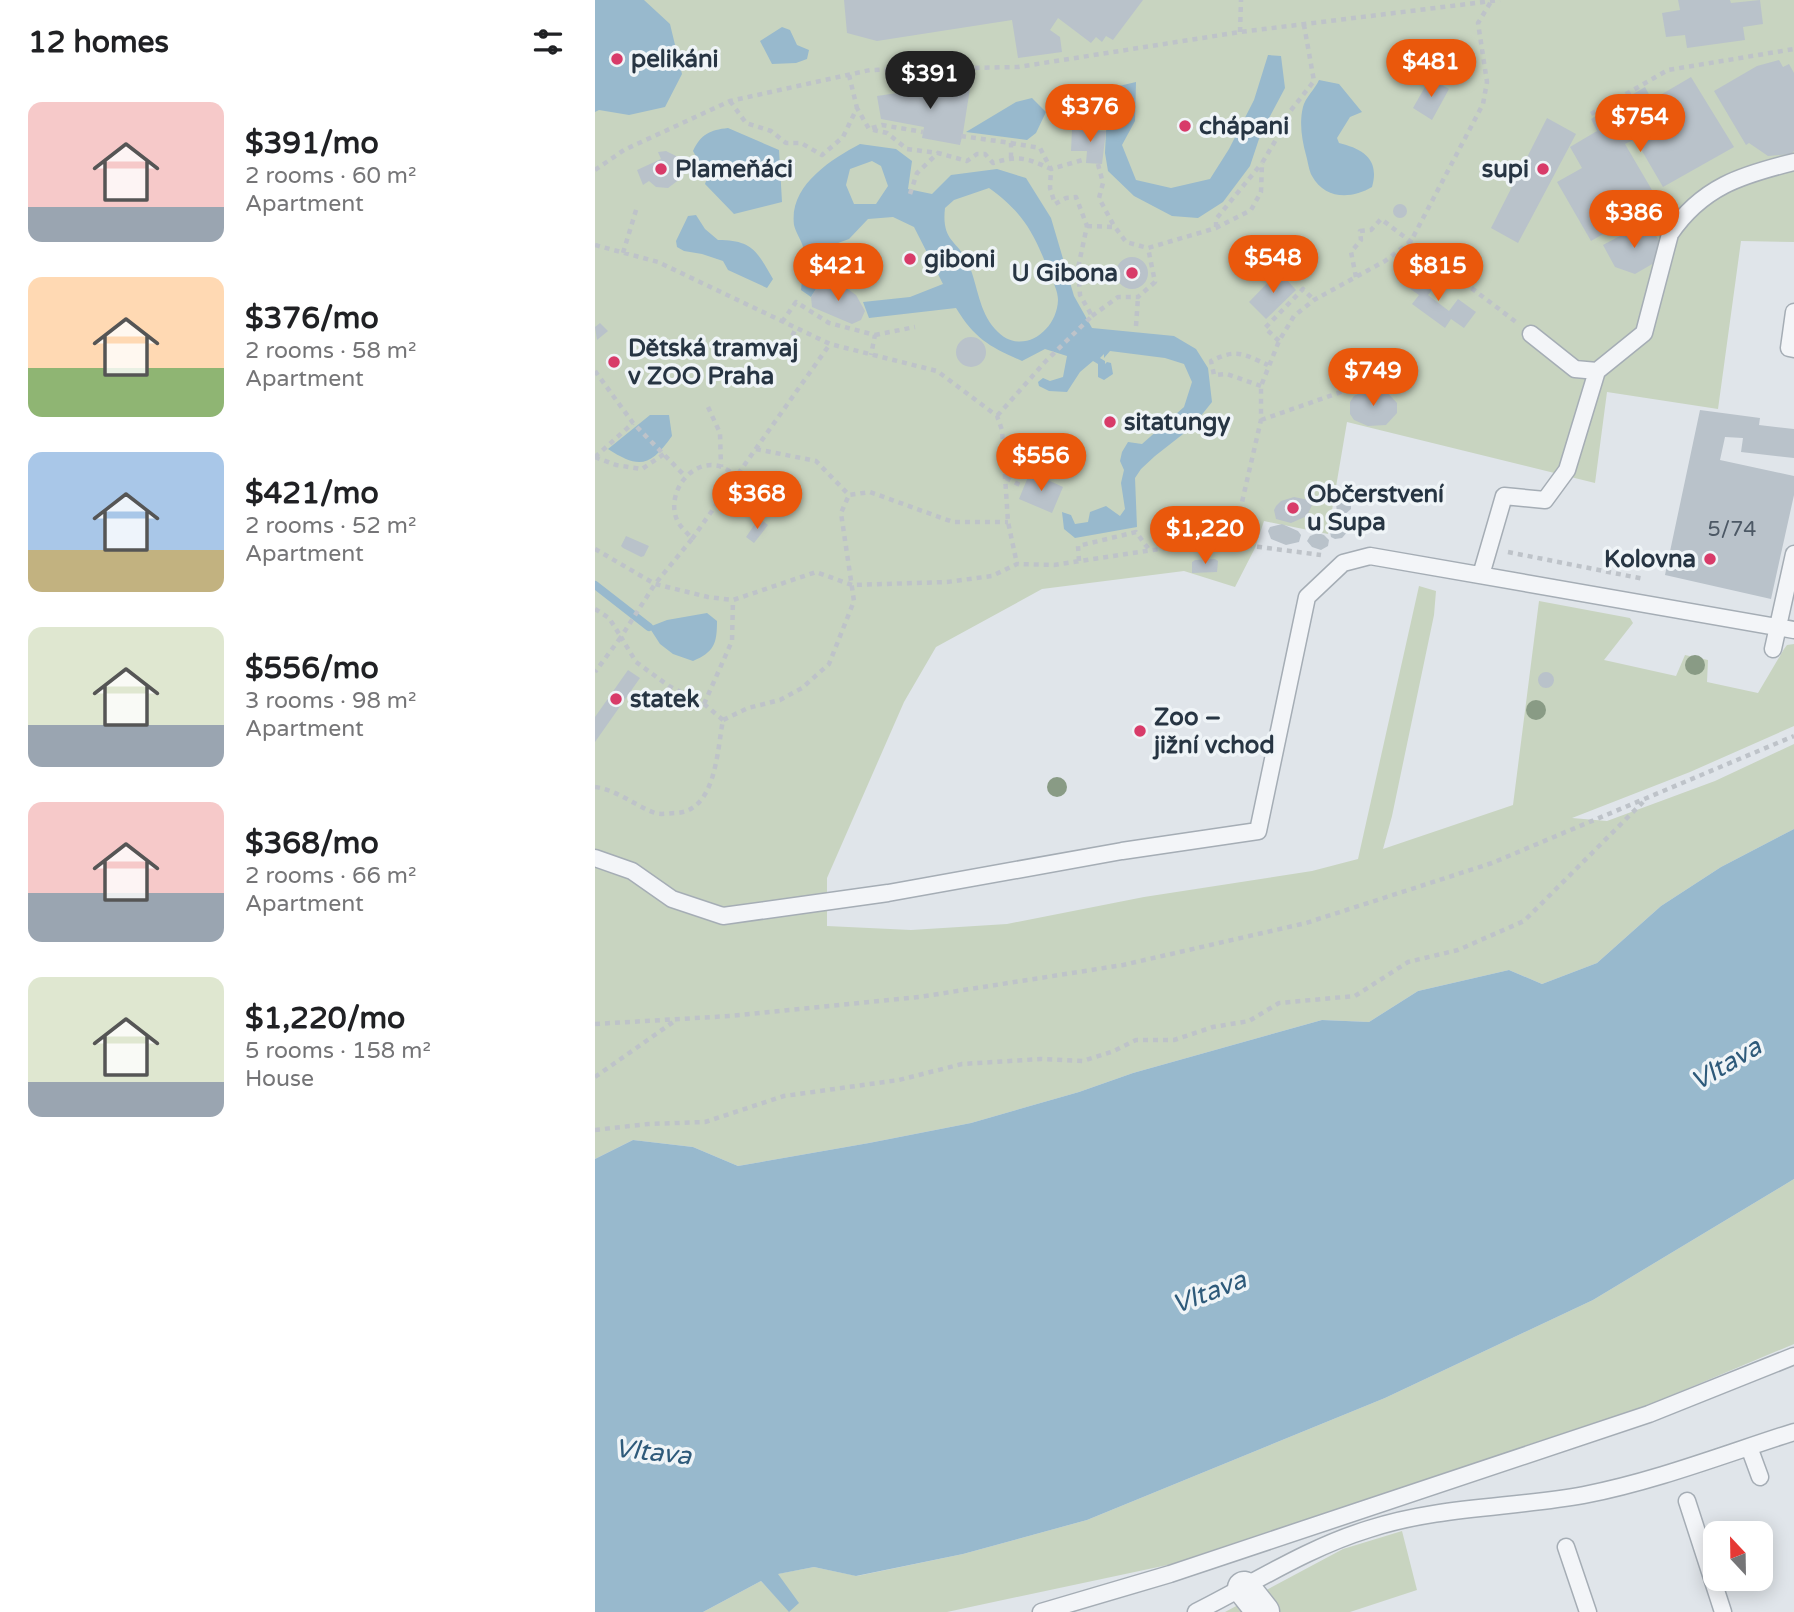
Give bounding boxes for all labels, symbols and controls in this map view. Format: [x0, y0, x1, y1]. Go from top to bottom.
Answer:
icon: filters [529, 23, 567, 61]
text: 12 homes [28, 24, 169, 61]
pin: $481 [1390, 40, 1472, 99]
place label: pelikáni [631, 45, 719, 74]
text: $481 [1402, 48, 1460, 76]
marker: pelikáni [609, 51, 625, 67]
pin: $391 [889, 52, 971, 111]
text: $391 [901, 60, 959, 88]
pin: $376 [1049, 85, 1131, 144]
text: $376 [1061, 93, 1119, 121]
pin: $754 [1599, 94, 1681, 154]
text: $754 [1611, 103, 1669, 131]
place label: chápani [1199, 112, 1289, 141]
marker: chápani [1177, 118, 1193, 134]
text: $391/mo [245, 125, 379, 162]
icon: home [84, 130, 168, 214]
place label: Plameňáci [675, 155, 793, 184]
place label: supi [1482, 155, 1529, 184]
marker: Plameňáci [653, 161, 669, 177]
marker: supi [1535, 161, 1551, 177]
text: 2 rooms · 60 m² [245, 162, 416, 190]
text: Apartment [245, 190, 364, 218]
pin: $386 [1593, 190, 1675, 250]
text: $386 [1605, 199, 1663, 227]
pin: $548 [1232, 236, 1314, 295]
pin: $421 [797, 244, 879, 303]
text: $548 [1244, 244, 1302, 272]
pin: $815 [1397, 244, 1479, 303]
place label: giboni [924, 245, 995, 274]
marker: giboni [902, 251, 918, 267]
text: $421 [809, 252, 867, 280]
text: $815 [1409, 252, 1467, 280]
place label: U Gibona [1012, 259, 1118, 288]
marker: U Gibona [1124, 265, 1140, 281]
text: $376/mo [245, 300, 379, 337]
icon: home [84, 305, 168, 389]
place label: Dětská tramvaj v ZOO Praha [628, 334, 798, 391]
text: 2 rooms · 58 m² [245, 337, 416, 365]
pin: $749 [1332, 348, 1414, 408]
marker: Dětská tramvaj v ZOO Praha [606, 354, 622, 370]
text: $749 [1344, 357, 1402, 385]
text: Apartment [245, 365, 364, 393]
place label: sitatungy [1124, 408, 1230, 437]
marker: sitatungy [1102, 414, 1118, 430]
pin: $556 [1000, 434, 1082, 493]
text: $556 [1012, 442, 1070, 470]
pin: $368 [716, 472, 798, 531]
text: $421/mo [245, 475, 379, 512]
icon: home [84, 480, 168, 564]
text: $368 [728, 480, 786, 508]
place label: Občerstvení u Supa [1307, 480, 1444, 537]
marker: Občerstvení u Supa [1285, 500, 1301, 516]
pin: $1,220 [1148, 506, 1262, 566]
text: 2 rooms · 52 m² [245, 512, 416, 540]
text: $1,220 [1166, 515, 1244, 543]
house number: 5/74 [1707, 517, 1757, 542]
text: Apartment [245, 540, 364, 568]
place label: Kolovna [1604, 545, 1696, 574]
marker: Kolovna [1702, 551, 1718, 567]
text: $556/mo [245, 650, 379, 687]
icon: home [84, 655, 168, 739]
place label: statek [630, 685, 699, 714]
text: 3 rooms · 98 m² [245, 687, 416, 715]
marker: statek [608, 691, 624, 707]
place label: Zoo – jižní vchod [1152, 703, 1275, 760]
text: Apartment [245, 715, 364, 743]
marker: Zoo – jižní vchod [1132, 723, 1148, 739]
text: $368/mo [245, 825, 379, 862]
icon: home [84, 830, 168, 914]
text: 2 rooms · 66 m² [245, 862, 416, 890]
text: Apartment [245, 890, 364, 918]
text: $1,220/mo [245, 1000, 405, 1037]
icon: home [84, 1005, 168, 1089]
water label: Vltava [1685, 1030, 1768, 1097]
text: 5 rooms · 158 m² [245, 1037, 431, 1065]
text: House [245, 1065, 314, 1093]
water label: Vltava [1168, 1263, 1252, 1320]
water label: Vltava [613, 1433, 694, 1472]
north arrow [1703, 1521, 1773, 1591]
map controls [1703, 1521, 1773, 1591]

